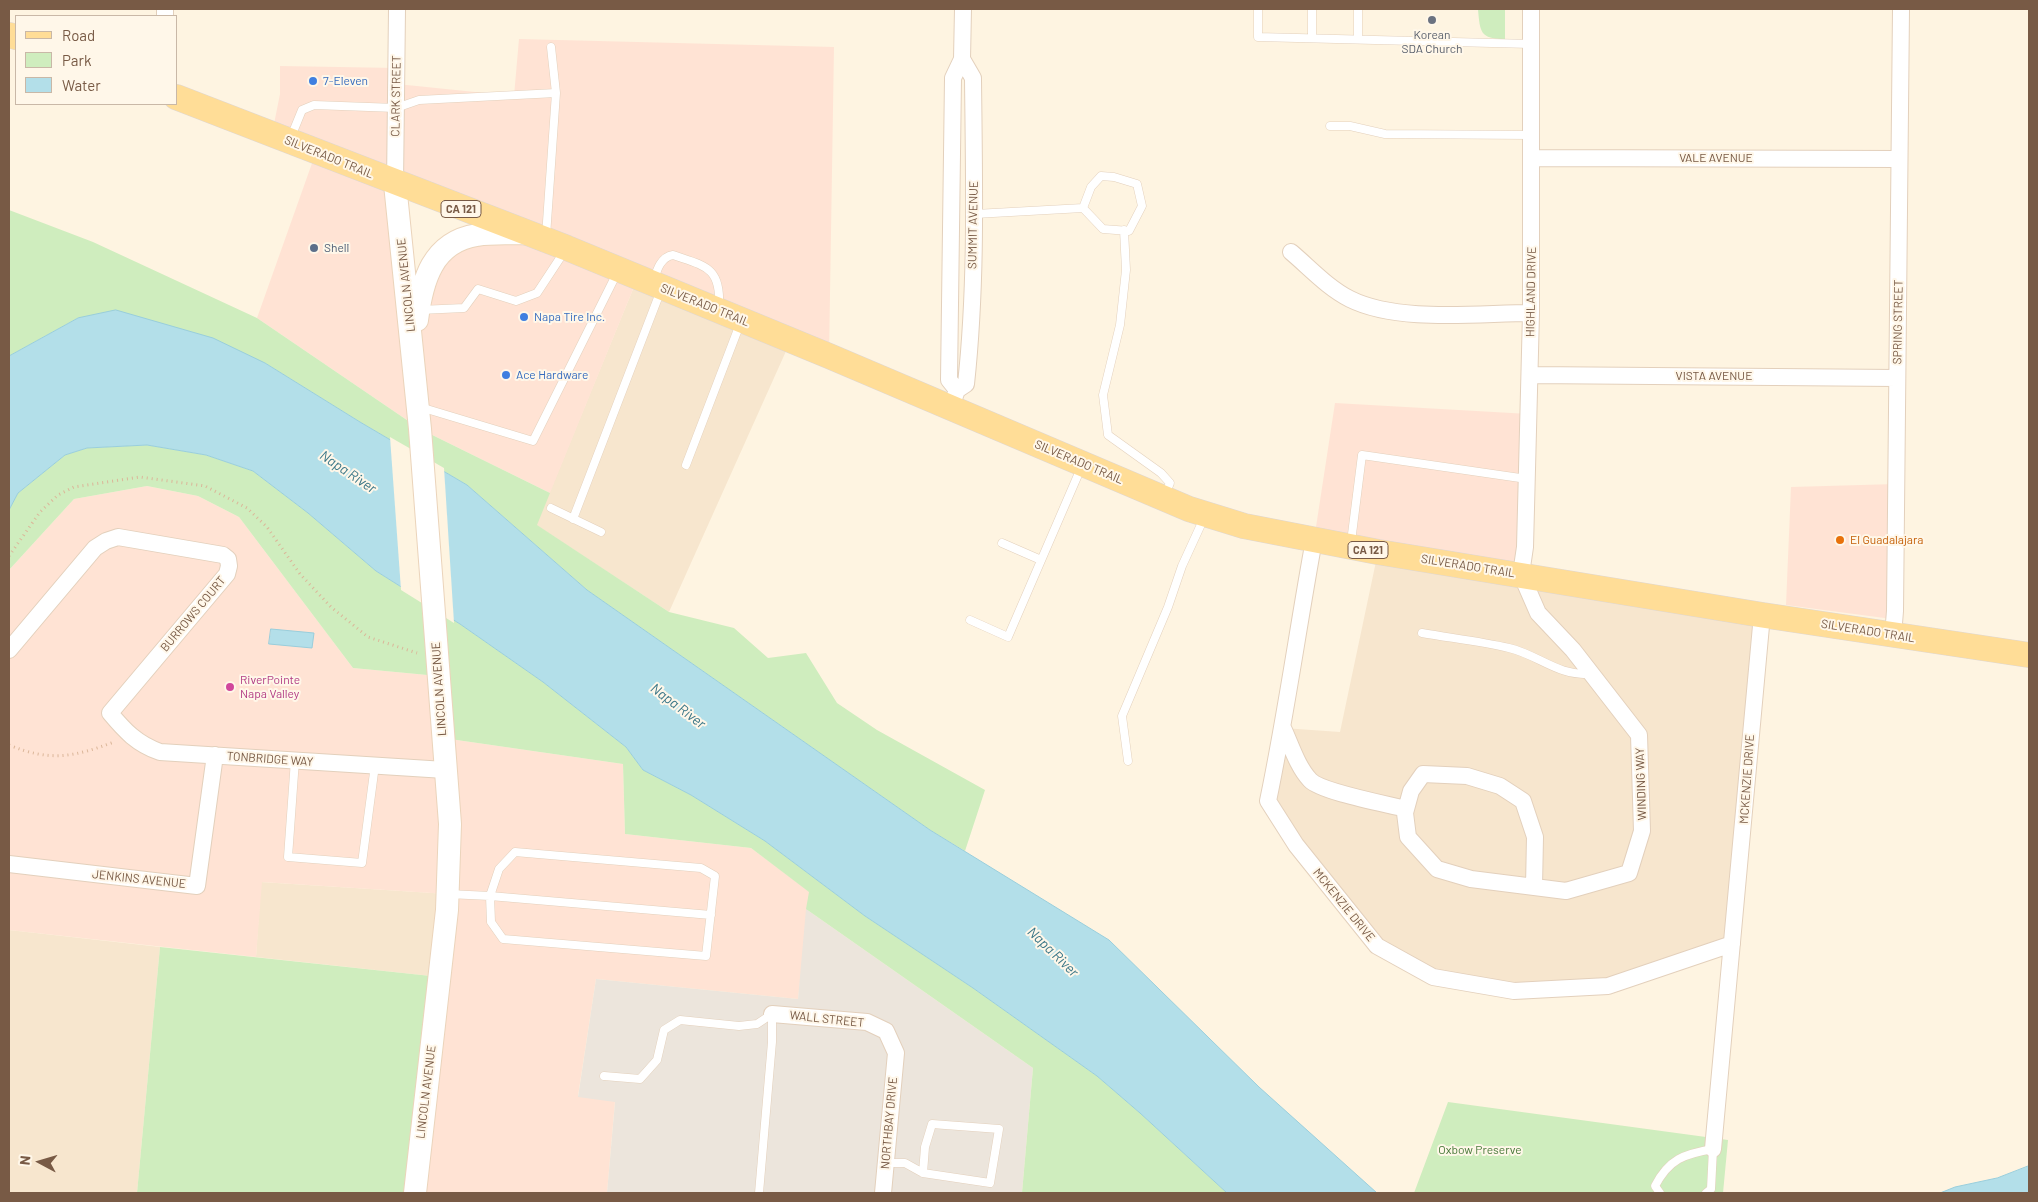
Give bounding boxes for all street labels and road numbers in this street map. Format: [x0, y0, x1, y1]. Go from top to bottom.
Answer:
street label: CLARK STREET [388, 55, 404, 137]
street label: SILVERADO TRAIL [282, 133, 376, 181]
street label: VALE AVENUE [1679, 151, 1753, 165]
street label: SUMMIT AVENUE [965, 181, 981, 269]
road number: CA 121 [441, 200, 481, 218]
street label: LINCOLN AVENUE [394, 237, 418, 333]
street label: HIGHLAND DRIVE [1523, 247, 1539, 337]
street label: SPRING STREET [1890, 280, 1906, 364]
street label: SILVERADO TRAIL [658, 281, 752, 329]
street label: VISTA AVENUE [1676, 369, 1752, 383]
street label: SILVERADO TRAIL [1033, 437, 1125, 487]
road number: CA 121 [1348, 542, 1388, 558]
street label: SILVERADO TRAIL [1420, 551, 1516, 581]
street label: BURROWS COURT [157, 573, 229, 655]
street label: SILVERADO TRAIL [1820, 616, 1916, 646]
street label: LINCOLN AVENUE [429, 642, 449, 736]
street label: MCKENZIE DRIVE [1737, 734, 1757, 824]
street label: WINDING WAY [1633, 747, 1649, 821]
street label: TONBRIDGE WAY [226, 749, 314, 769]
street label: MCKENZIE DRIVE [1310, 866, 1378, 944]
street label: JENKINS AVENUE [91, 867, 187, 891]
street label: WALL STREET [789, 1008, 865, 1030]
street label: LINCOLN AVENUE [413, 1044, 439, 1140]
street label: NORTHBAY DRIVE [878, 1076, 900, 1170]

